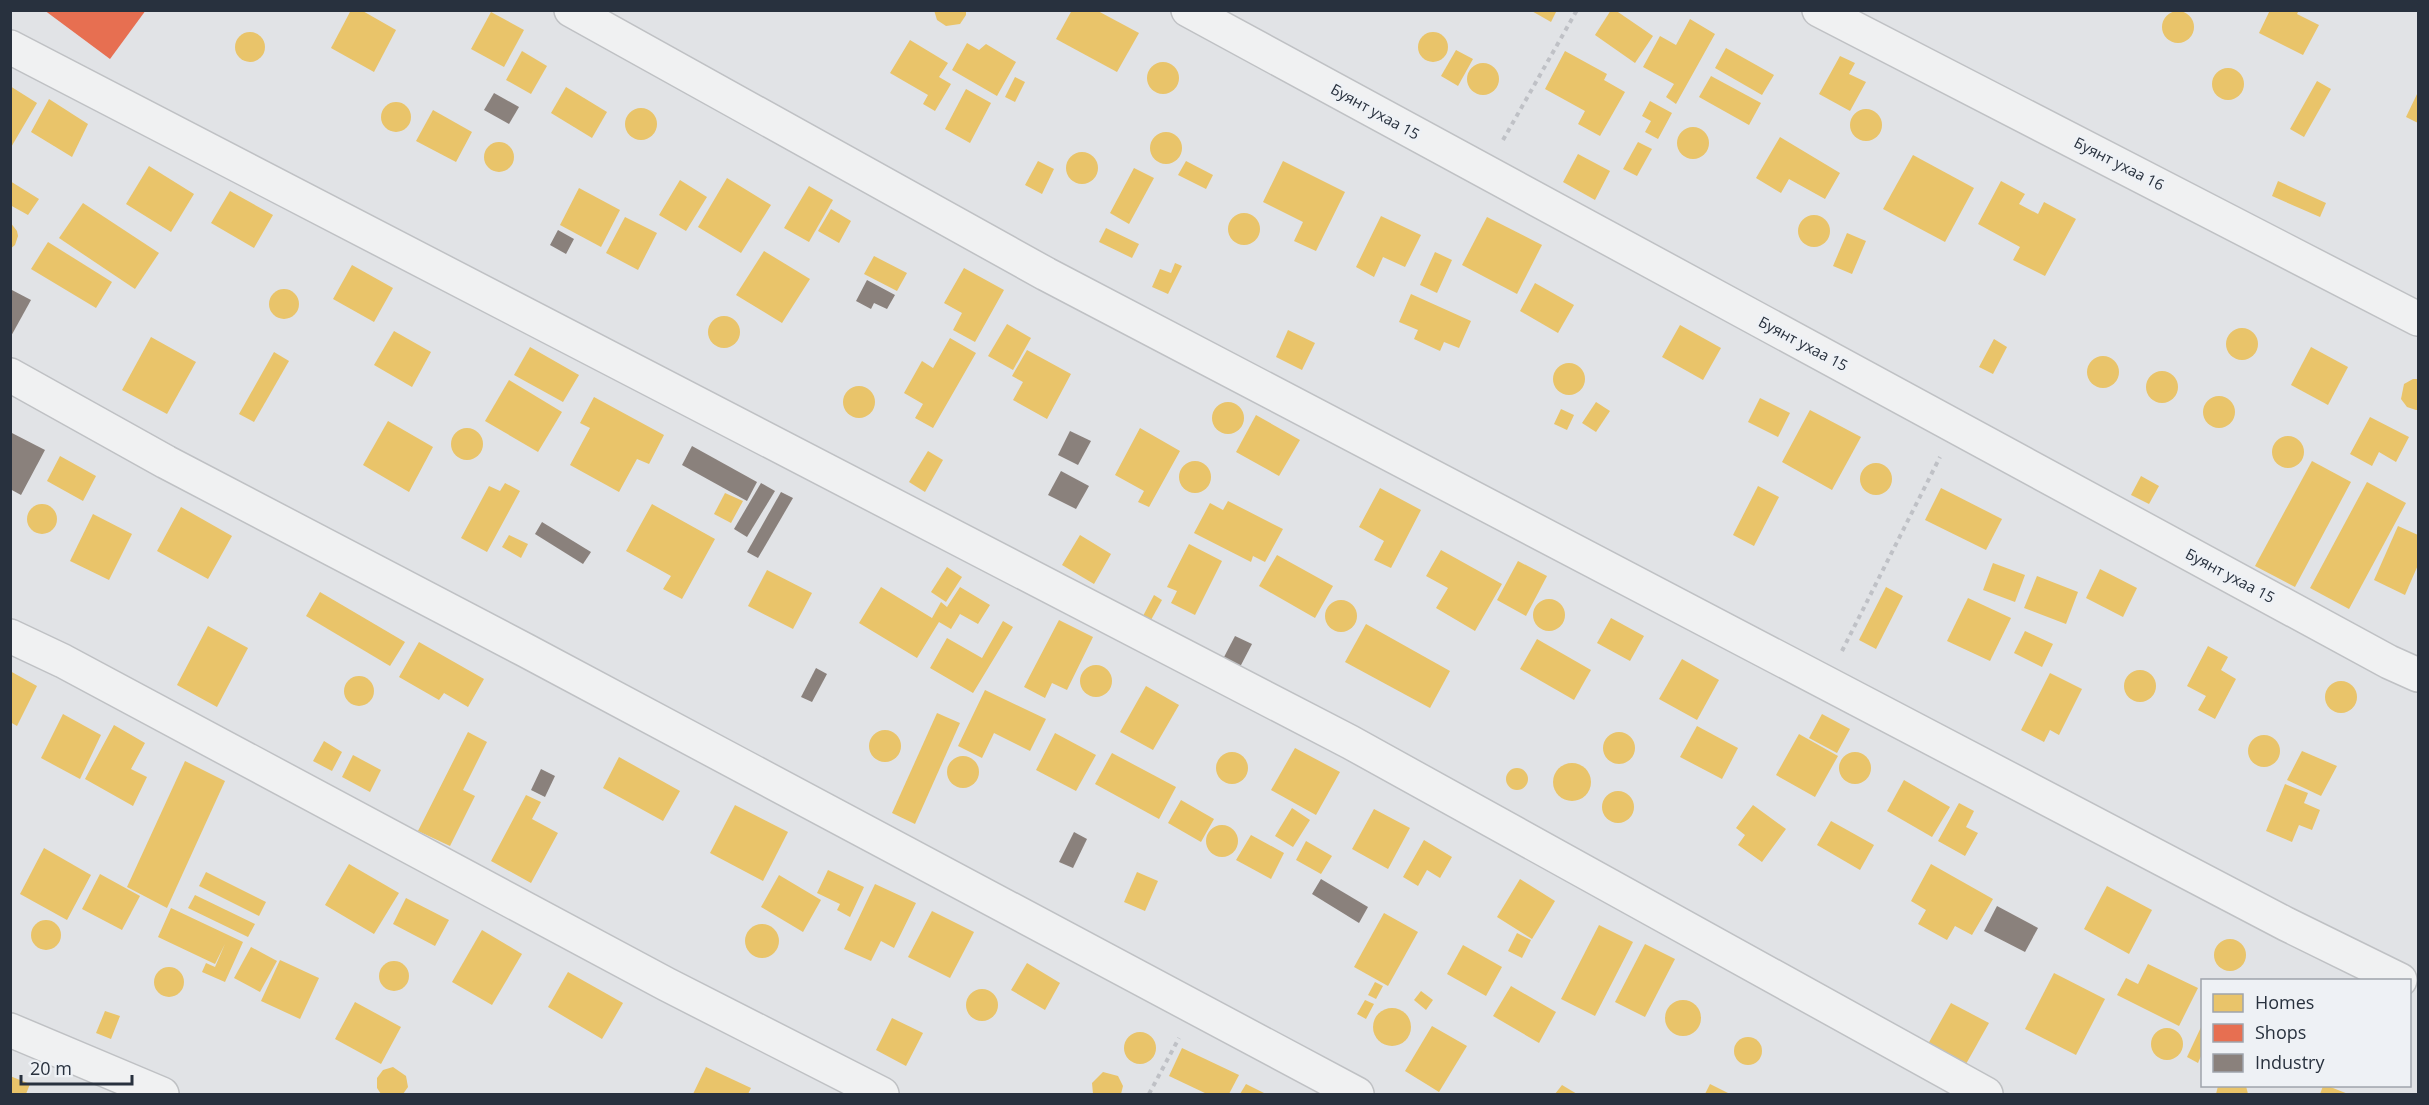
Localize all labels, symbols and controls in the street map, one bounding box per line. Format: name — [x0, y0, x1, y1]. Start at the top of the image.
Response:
street label: Буянт ухаа 15 — [1328, 78, 1423, 144]
street label: Буянт ухаа 16 — [2071, 132, 2168, 194]
street label: Буянт ухаа 15 — [1755, 311, 1852, 375]
street label: Буянт ухаа 15 — [2182, 543, 2279, 607]
legend — [2201, 979, 2411, 1087]
text: Homes — [2255, 990, 2314, 1014]
text: Shops — [2255, 1020, 2306, 1044]
scale bar — [21, 1048, 132, 1086]
text: Industry — [2255, 1050, 2325, 1074]
text: 20 m — [30, 1056, 72, 1080]

